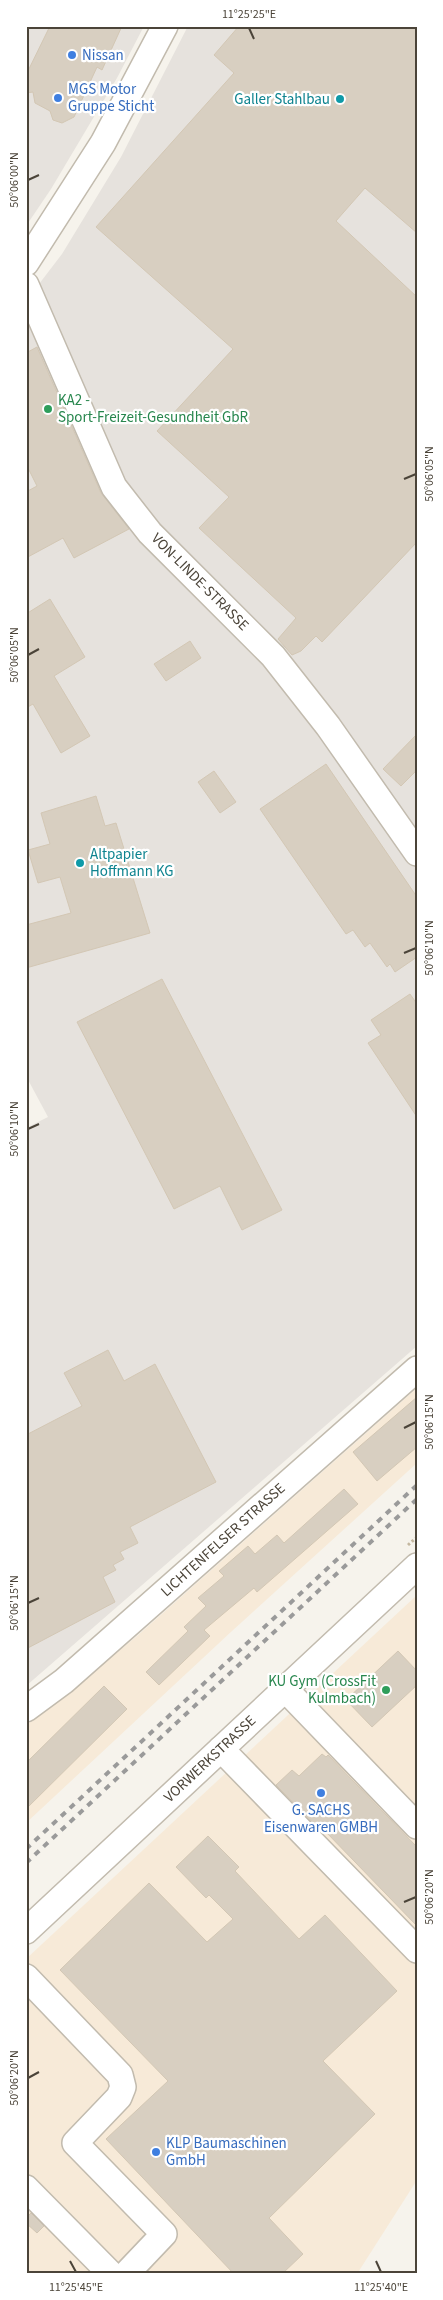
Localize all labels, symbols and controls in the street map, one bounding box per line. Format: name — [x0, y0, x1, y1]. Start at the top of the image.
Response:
text: 11°25'25"E — [222, 6, 276, 23]
place label: Nissan — [82, 45, 124, 66]
marker: Nissan — [66, 49, 78, 61]
place label: MGS Motor Gruppe Sticht — [68, 79, 154, 117]
place label: Galler Stahlbau — [234, 89, 330, 110]
marker: MGS Motor Gruppe Sticht — [52, 92, 64, 104]
marker: Galler Stahlbau — [334, 93, 346, 105]
text: 50°06'00"N — [6, 152, 23, 208]
place label: KA2 - Sport-Freizeit-Gesundheit GbR — [58, 390, 249, 428]
marker: KA2 - Sport-Freizeit-Gesundheit GbR — [42, 403, 54, 415]
text: 50°06'05"N — [421, 446, 438, 502]
street label: VON-LINDE-STRASSE — [146, 528, 254, 636]
text: 50°06'05"N — [6, 627, 23, 683]
place label: Altpapier Hoffmann KG — [90, 844, 174, 882]
marker: Altpapier Hoffmann KG — [74, 857, 86, 869]
text: 50°06'10"N — [421, 920, 438, 976]
text: 50°06'10"N — [6, 1101, 23, 1157]
text: 50°06'15"N — [421, 1394, 438, 1450]
street label: LICHTENFELSER STRASSE — [156, 1478, 290, 1602]
text: 50°06'15"N — [6, 1575, 23, 1631]
place label: KU Gym (CrossFit Kulmbach) — [268, 1671, 376, 1709]
marker: KU Gym (CrossFit Kulmbach) — [380, 1684, 392, 1696]
street label: VORWERKSTRASSE — [159, 1711, 261, 1807]
marker: G. SACHS Eisenwaren GMBH — [315, 1787, 327, 1799]
place label: G. SACHS Eisenwaren GMBH — [264, 1800, 378, 1838]
text: 50°06'20"N — [421, 1869, 438, 1925]
text: 50°06'20"N — [6, 2050, 23, 2106]
place label: KLP Baumaschinen GmbH — [166, 2133, 287, 2171]
marker: KLP Baumaschinen GmbH — [150, 2146, 162, 2158]
text: 11°25'45"E — [49, 2279, 103, 2296]
text: 11°25'40"E — [354, 2279, 408, 2296]

